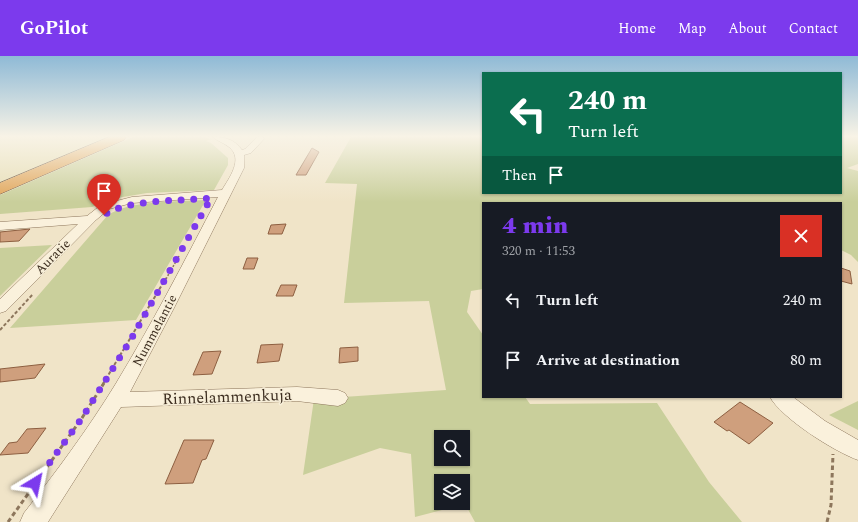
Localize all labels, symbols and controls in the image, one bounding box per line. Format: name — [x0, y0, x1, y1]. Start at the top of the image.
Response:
text: GoPilot — [20, 14, 88, 43]
text: Home — [618, 18, 656, 39]
text: Map — [678, 18, 706, 39]
text: About — [728, 18, 767, 39]
text: Contact — [789, 18, 838, 39]
text: 240 m — [568, 79, 647, 122]
icon: left — [502, 88, 554, 140]
text: Turn left — [568, 118, 639, 145]
text: Then — [502, 164, 537, 187]
icon: arrive — [545, 164, 567, 186]
pin — [87, 174, 121, 215]
icon: arrive — [93, 180, 115, 202]
text: 4 min — [502, 208, 568, 244]
button: close — [780, 215, 822, 257]
street label: Auratie — [30, 234, 75, 279]
text: 320 m · 11:53 — [502, 241, 575, 261]
icon: left — [502, 289, 524, 311]
text: Turn left — [536, 289, 598, 312]
text: 240 m — [783, 289, 822, 312]
street label: Nummelantie — [127, 291, 182, 370]
icon: arrive — [502, 349, 524, 371]
text: Arrive at destination — [536, 349, 680, 372]
text: 80 m — [790, 349, 822, 372]
street label: Rinnelammenkuja — [162, 383, 292, 411]
map controls — [434, 430, 470, 510]
button: search — [434, 430, 470, 466]
position arrow — [14, 462, 56, 504]
button: layers — [434, 474, 470, 510]

